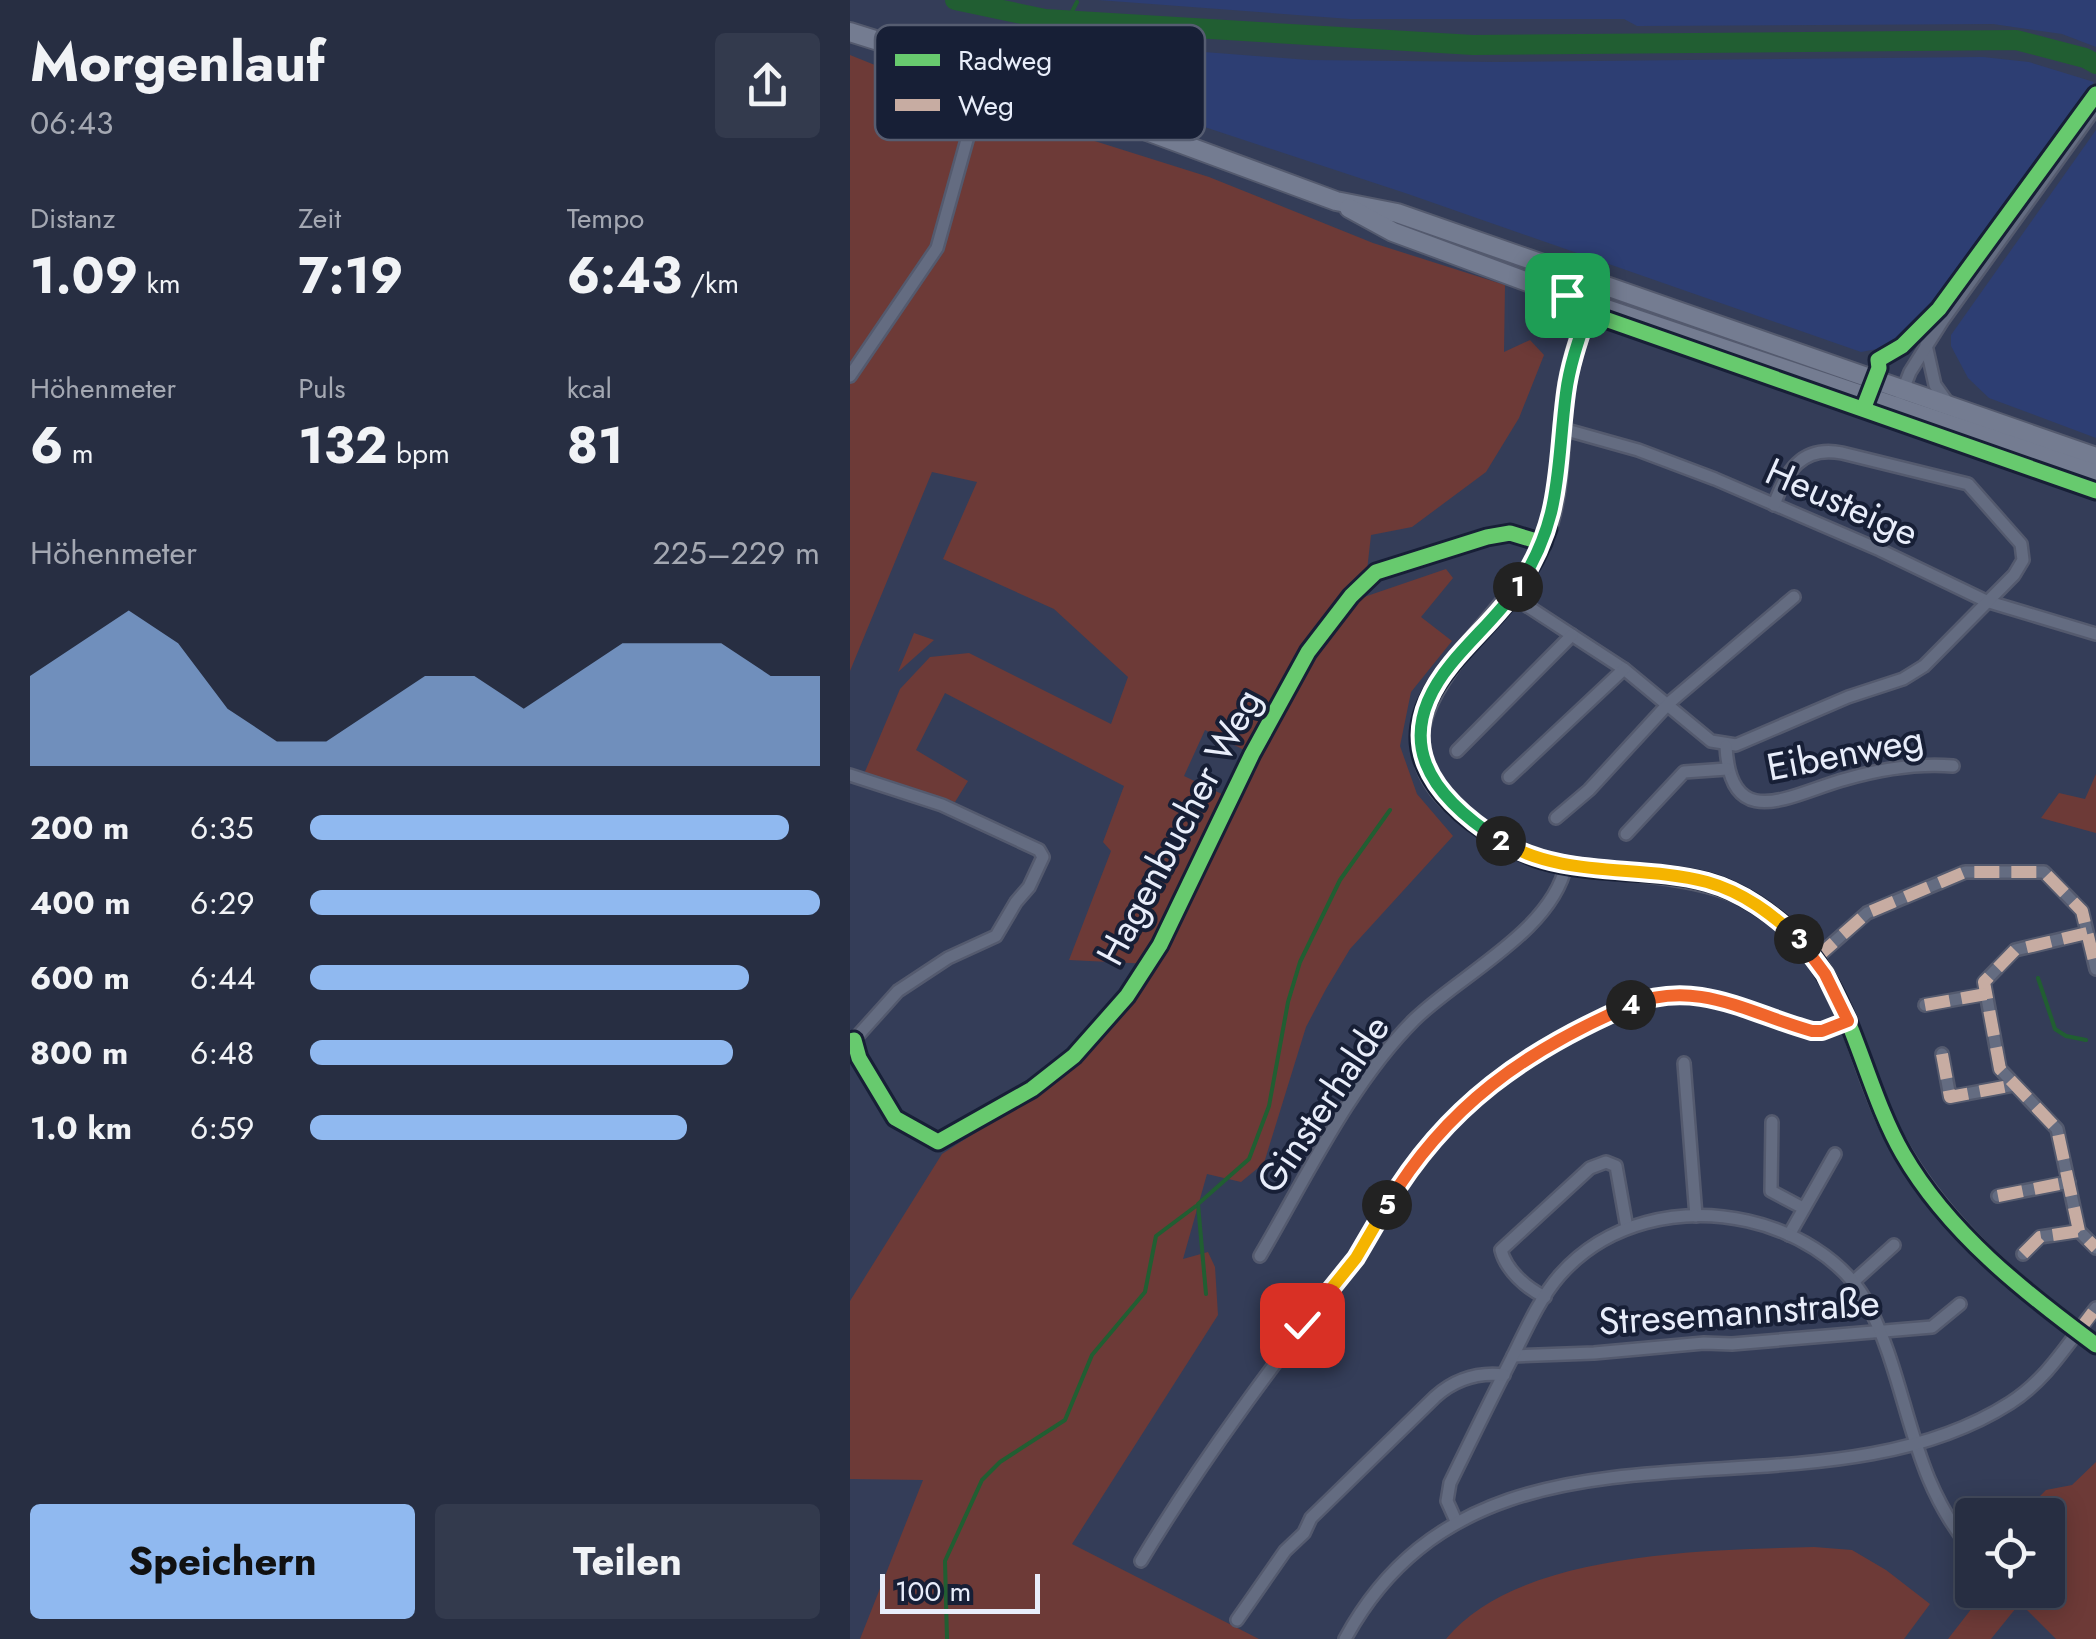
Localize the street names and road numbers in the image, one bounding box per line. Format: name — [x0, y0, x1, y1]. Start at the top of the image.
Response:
street label: Heusteige — [1757, 444, 1927, 560]
street label: Hagenbucher Weg — [1082, 679, 1275, 975]
street label: Eibenweg — [1762, 710, 1928, 795]
street label: Ginsterhalde — [1243, 1004, 1403, 1204]
street label: Stresemannstraße — [1597, 1274, 1881, 1349]

